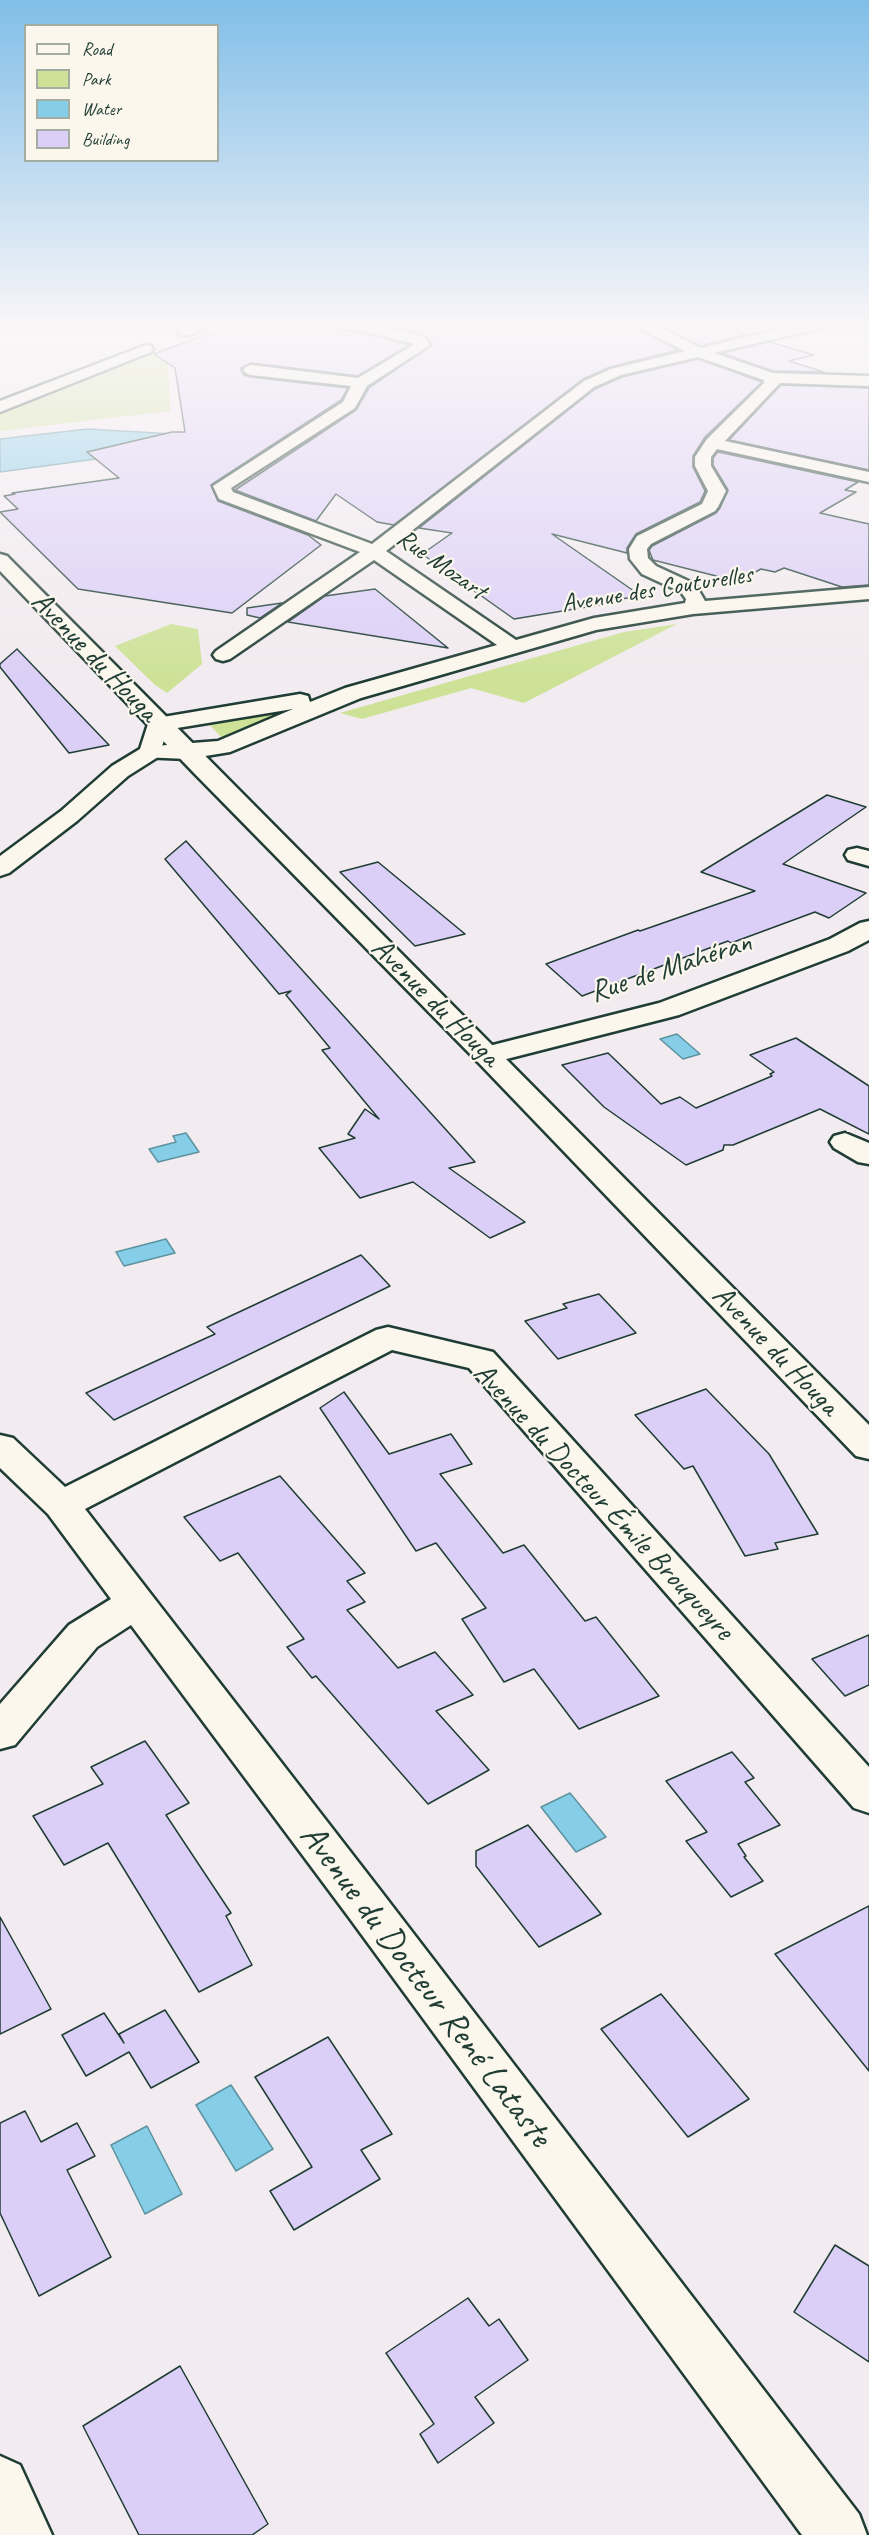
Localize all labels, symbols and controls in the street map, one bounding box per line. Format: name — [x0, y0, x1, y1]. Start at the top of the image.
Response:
legend — [24, 24, 219, 162]
text: Road — [82, 38, 112, 60]
text: Park — [82, 68, 111, 90]
text: Water — [82, 98, 121, 120]
text: Building — [82, 128, 129, 150]
street label: Rue Mozart — [390, 523, 492, 607]
street label: Avenue des Couturelles — [559, 559, 755, 621]
street label: Avenue du Houga — [23, 584, 165, 730]
street label: Rue de Mahéran — [586, 925, 756, 1011]
street label: Avenue du Houga — [363, 931, 507, 1075]
street label: Avenue du Houga — [704, 1278, 846, 1424]
street label: Avenue du Docteur Émile Brouqueyre — [465, 1356, 741, 1648]
street label: Avenue du Docteur René Lataste — [289, 1816, 561, 2156]

